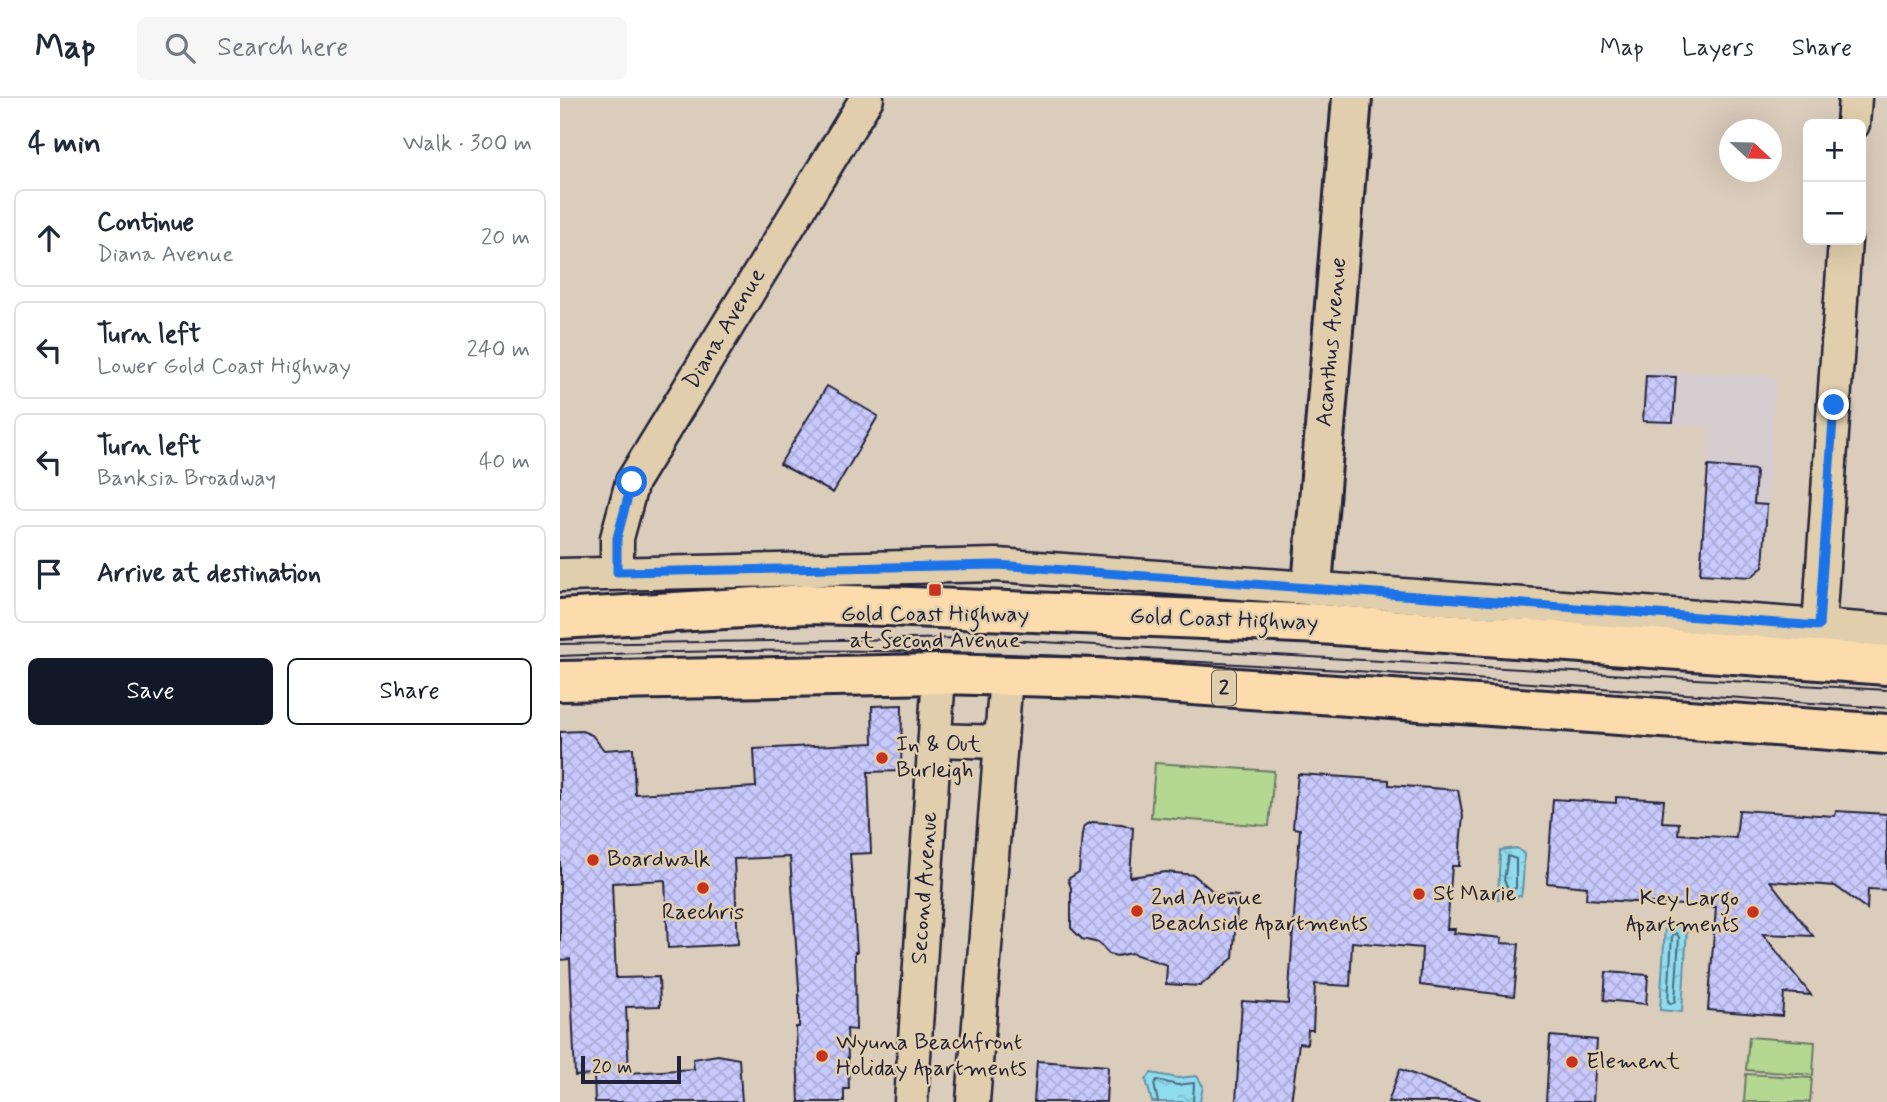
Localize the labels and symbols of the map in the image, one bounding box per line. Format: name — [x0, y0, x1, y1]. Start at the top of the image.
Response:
north arrow — [1719, 119, 1782, 182]
street label: Acanthus Avenue — [1310, 256, 1354, 428]
street label: Diana Avenue — [677, 263, 773, 395]
route end — [1818, 389, 1849, 420]
route start — [616, 466, 647, 497]
marker: Gold Coast Highway at Second Avenue — [927, 582, 943, 598]
place label: Gold Coast Highway at Second Avenue — [841, 600, 1029, 656]
street label: Gold Coast Highway — [1129, 602, 1319, 640]
road number: 2 — [1212, 670, 1236, 706]
place label: In & Out Burleigh — [896, 730, 982, 786]
marker: In & Out Burleigh — [874, 750, 890, 766]
street label: Second Avenue — [905, 810, 945, 965]
place label: Boardwalk — [607, 845, 710, 875]
marker: Boardwalk — [585, 852, 601, 868]
place label: St Marie — [1433, 879, 1517, 909]
marker: Raechris — [695, 880, 711, 896]
place label: 2nd Avenue Beachside Apartments — [1151, 883, 1368, 940]
place label: Key Largo Apartments — [1626, 884, 1739, 941]
marker: St Marie — [1411, 886, 1427, 902]
place label: Raechris — [662, 898, 744, 928]
marker: 2nd Avenue Beachside Apartments — [1129, 903, 1145, 919]
marker: Key Largo Apartments — [1745, 904, 1761, 920]
place label: Wyuna Beachfront Holiday Apartments — [836, 1028, 1027, 1085]
place label: Element — [1586, 1047, 1680, 1077]
marker: Wyuna Beachfront Holiday Apartments — [814, 1048, 830, 1064]
scale bar — [581, 1053, 681, 1085]
marker: Element — [1564, 1054, 1580, 1070]

